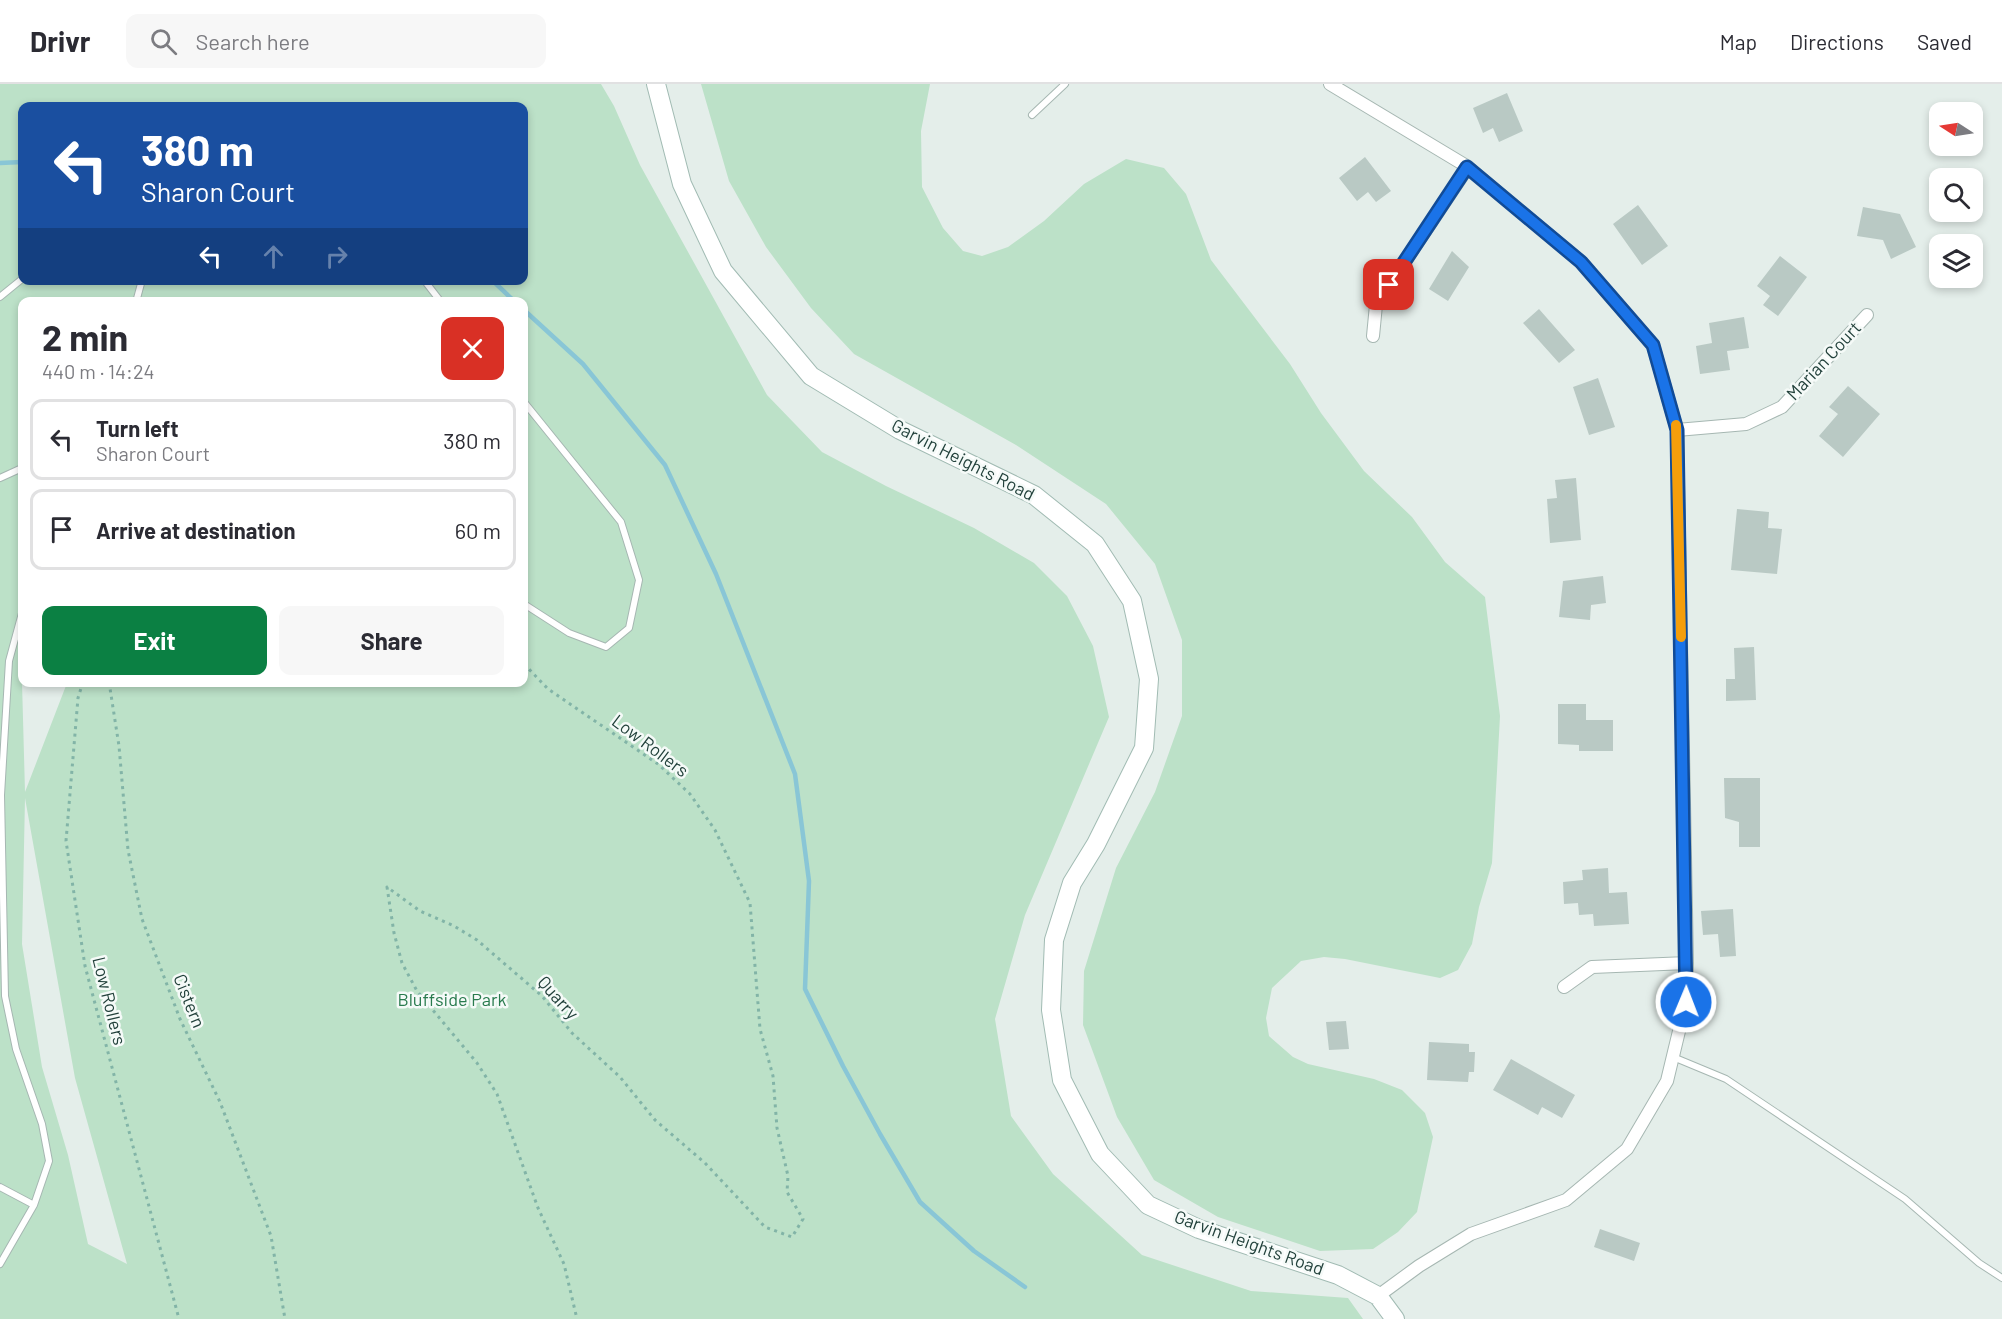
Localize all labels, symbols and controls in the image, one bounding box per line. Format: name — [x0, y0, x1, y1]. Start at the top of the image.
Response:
search box — [126, 14, 546, 68]
text: Drivr — [30, 24, 90, 58]
icon: search — [147, 25, 180, 58]
text: Search here — [195, 28, 310, 54]
text: Map — [1720, 29, 1757, 54]
text: Directions — [1790, 29, 1884, 54]
text: Saved — [1917, 29, 1972, 54]
north arrow — [1929, 102, 1983, 156]
map controls — [1929, 102, 1983, 288]
text: 380 m — [141, 124, 254, 174]
icon: left — [42, 126, 120, 204]
button: search — [1929, 168, 1983, 222]
text: Sharon Court — [141, 175, 295, 207]
button: layers — [1929, 234, 1983, 288]
icon: left — [194, 240, 227, 273]
icon: ahead — [257, 240, 290, 273]
icon: right — [320, 240, 353, 273]
pin — [1363, 259, 1414, 310]
icon: arrive — [1372, 268, 1405, 301]
text: 2 min — [42, 315, 128, 358]
street label: Marian Court — [1781, 316, 1865, 404]
button: close — [441, 317, 504, 380]
text: 440 m · 14:24 — [42, 359, 155, 383]
street label: Garvin Heights Road — [888, 414, 1039, 505]
text: Turn left — [96, 415, 179, 441]
icon: left — [45, 423, 78, 456]
text: 380 m — [443, 427, 501, 453]
text: Sharon Court — [96, 441, 210, 465]
icon: arrive — [45, 513, 78, 546]
text: Arrive at destination — [96, 517, 295, 543]
text: 60 m — [455, 517, 501, 543]
button: Exit — [42, 606, 267, 675]
button: Share — [279, 606, 504, 675]
street label: Low Rollers — [608, 709, 693, 781]
street label: Low Rollers — [88, 954, 132, 1047]
street label: Cistern — [169, 970, 211, 1031]
position arrow — [1654, 970, 1718, 1034]
street label: Quarry — [533, 971, 584, 1024]
park label: Bluffside Park — [397, 988, 507, 1010]
street label: Garvin Heights Road — [1172, 1205, 1327, 1279]

